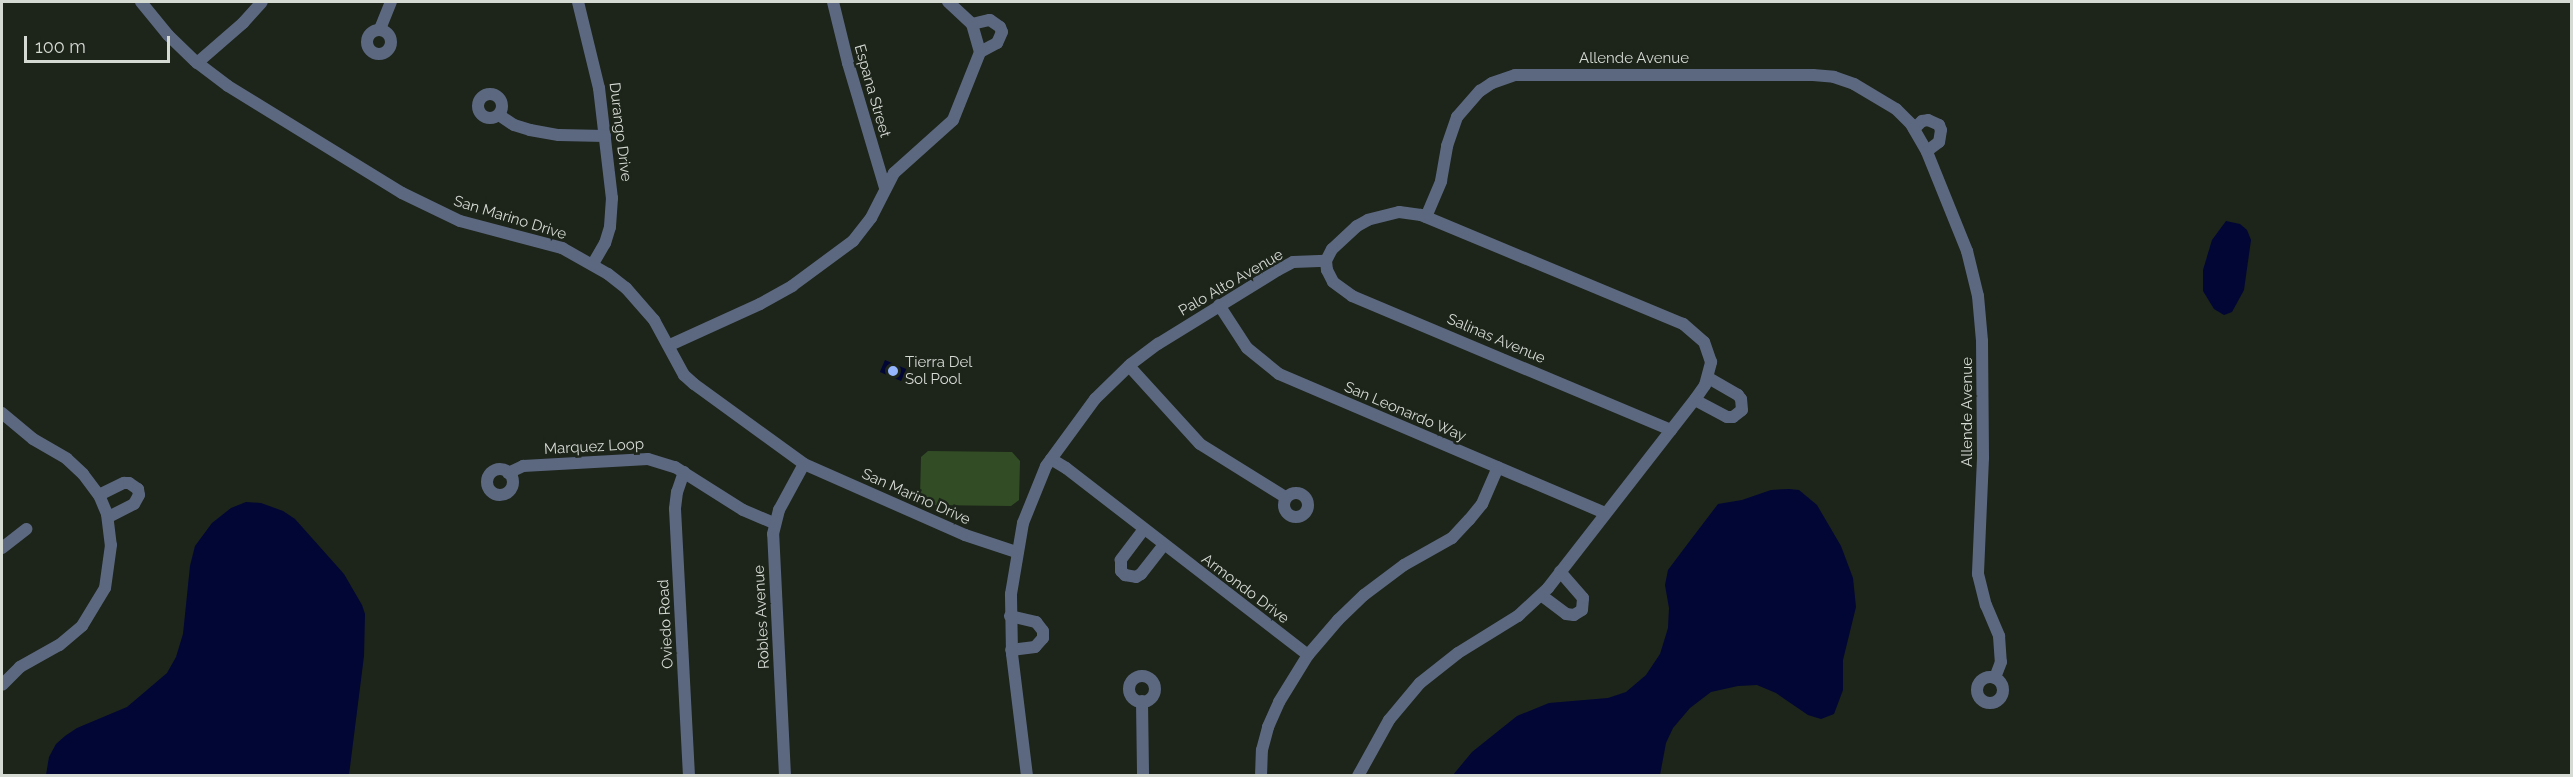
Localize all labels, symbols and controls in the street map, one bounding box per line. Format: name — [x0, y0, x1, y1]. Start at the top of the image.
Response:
scale bar — [27, 24, 172, 62]
text: 100 m — [35, 36, 86, 57]
street label: Espana Street — [850, 42, 894, 140]
street label: Allende Avenue — [1579, 50, 1689, 68]
street label: Durango Drive — [605, 81, 635, 183]
street label: San Marino Drive — [451, 192, 569, 244]
street label: Palo Alto Avenue — [1175, 246, 1287, 320]
street label: Salinas Avenue — [1444, 310, 1548, 368]
place label: Tierra Del Sol Pool — [905, 353, 972, 388]
street label: Allende Avenue — [1959, 357, 1977, 467]
marker: Tierra Del Sol Pool — [886, 364, 900, 378]
street label: San Leonardo Way — [1341, 378, 1469, 446]
street label: Marquez Loop — [544, 435, 644, 459]
street label: San Marino Drive — [859, 465, 973, 529]
street label: Armondo Drive — [1198, 550, 1292, 628]
street label: Robles Avenue — [750, 564, 774, 670]
street label: Oviedo Road — [655, 579, 677, 669]

